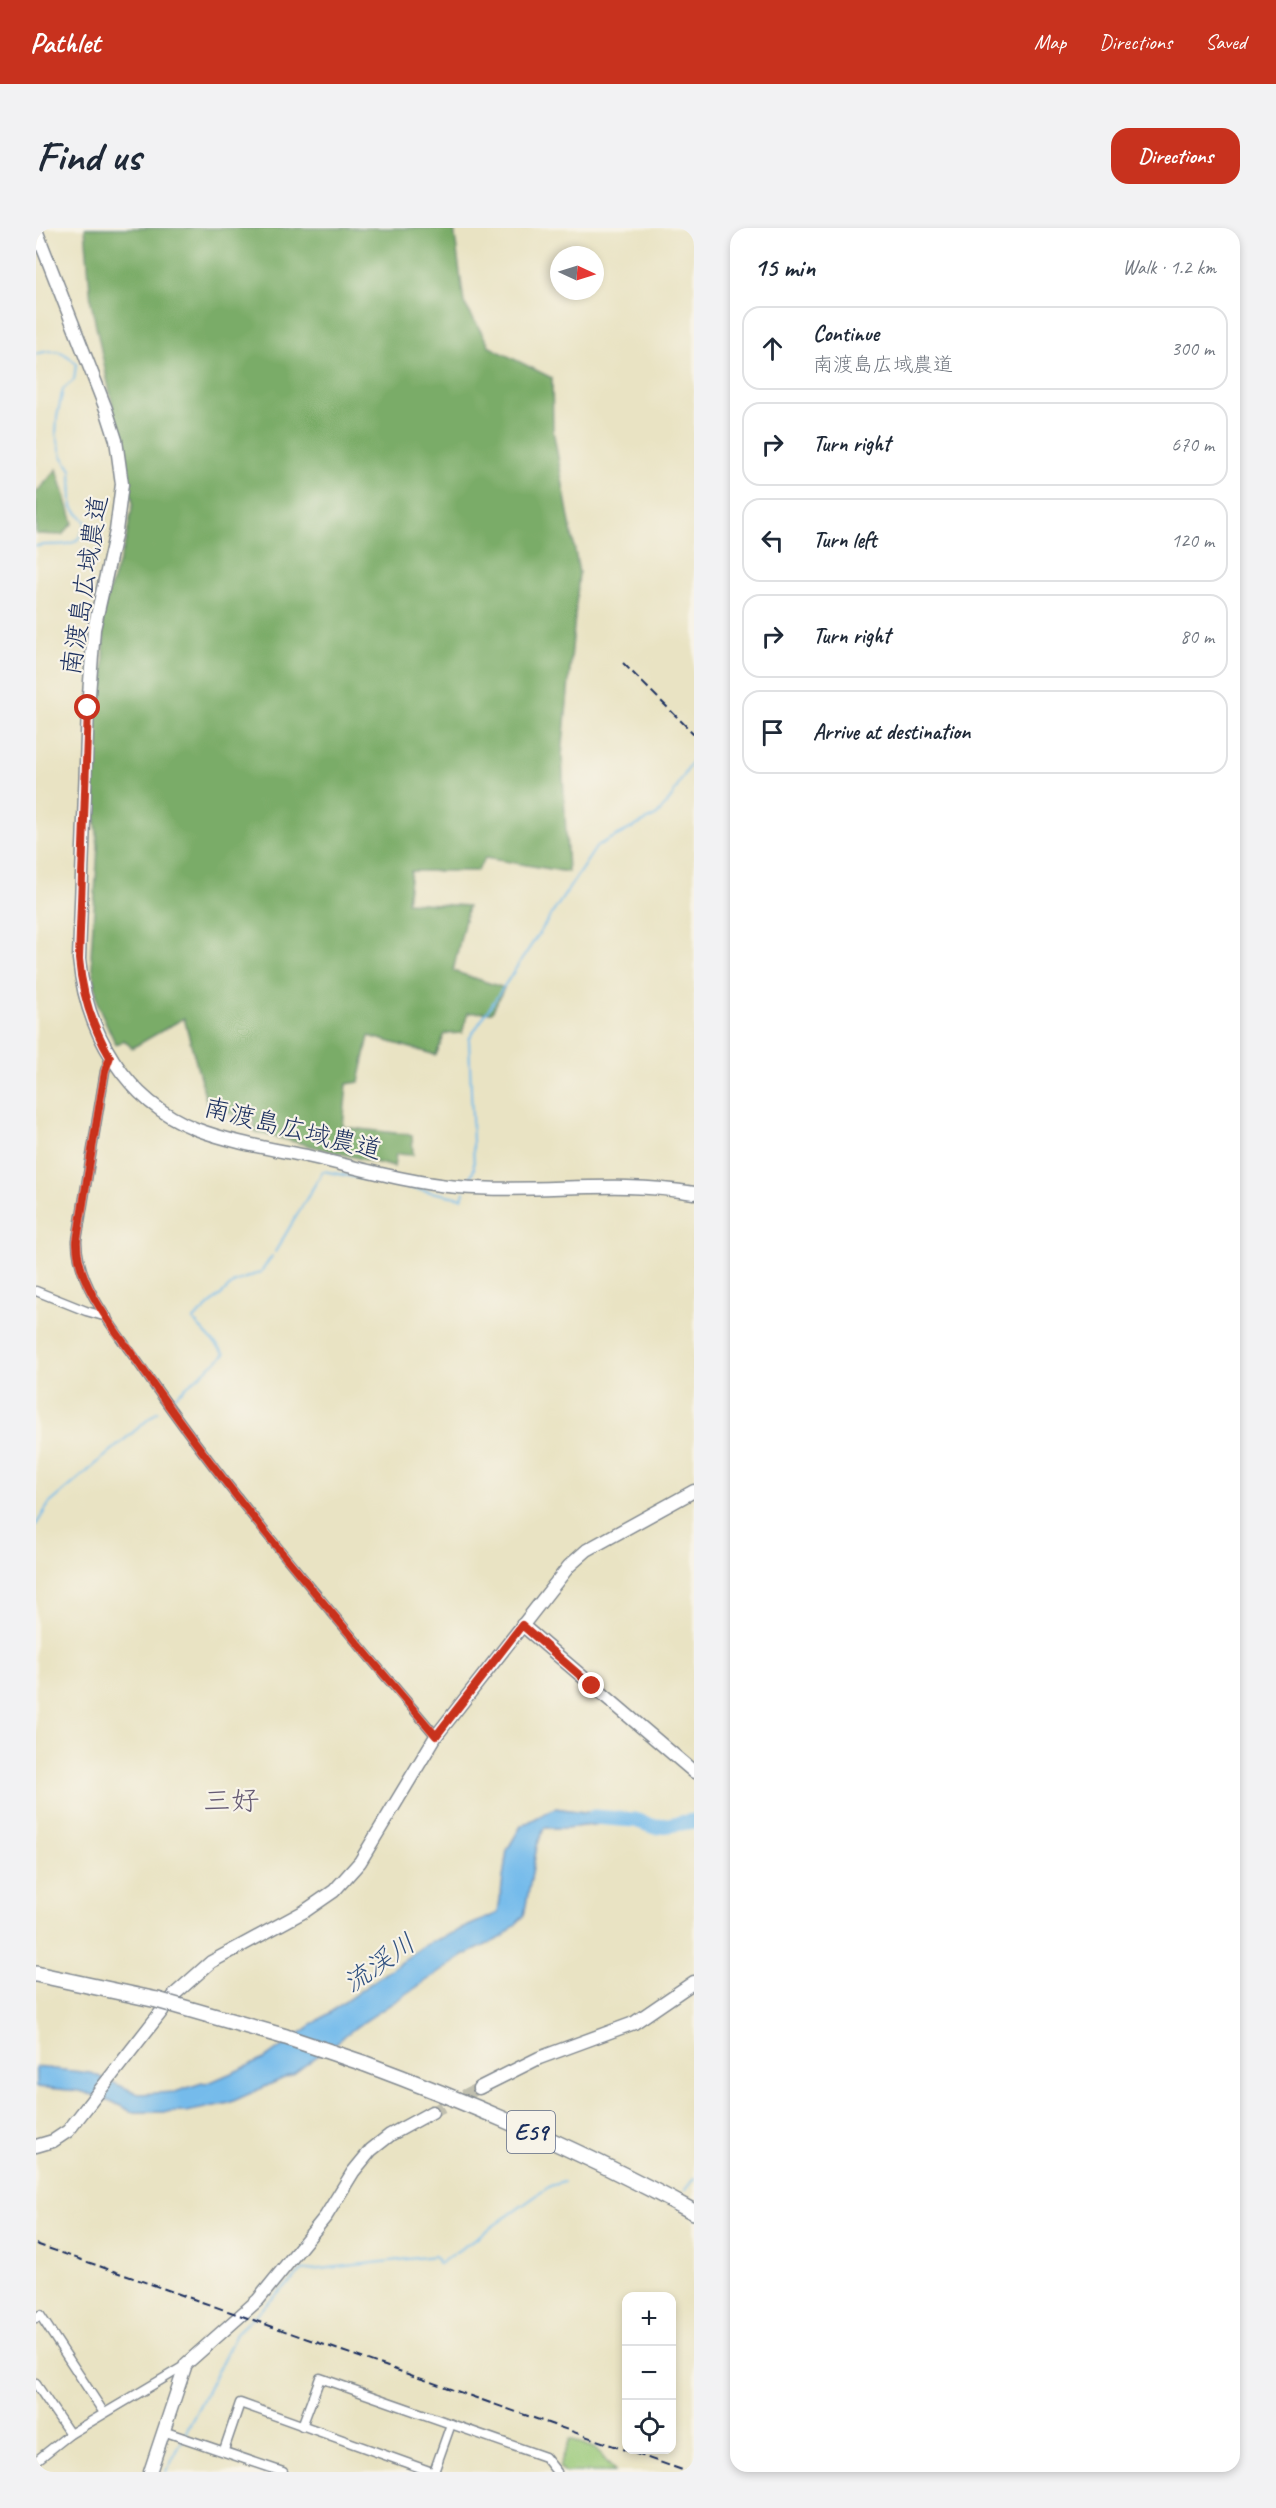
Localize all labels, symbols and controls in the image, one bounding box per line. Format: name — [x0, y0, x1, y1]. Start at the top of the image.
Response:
text: Pathlet — [30, 25, 100, 60]
text: Map — [1034, 29, 1066, 55]
text: Directions — [1099, 29, 1172, 55]
text: Saved — [1205, 29, 1246, 55]
button: Directions — [1111, 128, 1240, 184]
text: Find us — [36, 130, 141, 183]
north arrow — [550, 246, 604, 300]
text: 15 min — [754, 251, 815, 284]
text: Walk · 1.2 km — [1122, 255, 1216, 280]
text: Continue — [813, 320, 879, 348]
icon: ahead — [756, 332, 789, 365]
text: 300 m — [1171, 336, 1214, 361]
text: 南渡島広域農道 — [813, 352, 953, 377]
icon: right — [756, 428, 789, 461]
text: Turn right — [813, 430, 890, 458]
text: 670 m — [1171, 432, 1214, 457]
street label: 南渡島広域農道 — [54, 493, 115, 678]
icon: left — [756, 524, 789, 557]
text: Turn left — [813, 526, 877, 554]
text: 120 m — [1171, 528, 1214, 553]
icon: right — [756, 620, 789, 653]
text: Turn right — [813, 622, 890, 650]
text: 80 m — [1180, 624, 1214, 649]
route start — [74, 694, 100, 720]
icon: arrive — [756, 716, 789, 749]
text: Arrive at destination — [813, 718, 970, 746]
street label: 南渡島広域農道 — [201, 1090, 385, 1167]
route end — [578, 1672, 604, 1698]
district label: 三好 — [203, 1783, 259, 1818]
water label: 流渓川 — [336, 1926, 422, 2000]
road number: E59 — [507, 2111, 555, 2153]
map controls — [622, 2292, 676, 2454]
button: + — [622, 2292, 676, 2346]
button: − — [622, 2346, 676, 2400]
button: locate — [622, 2400, 676, 2454]

